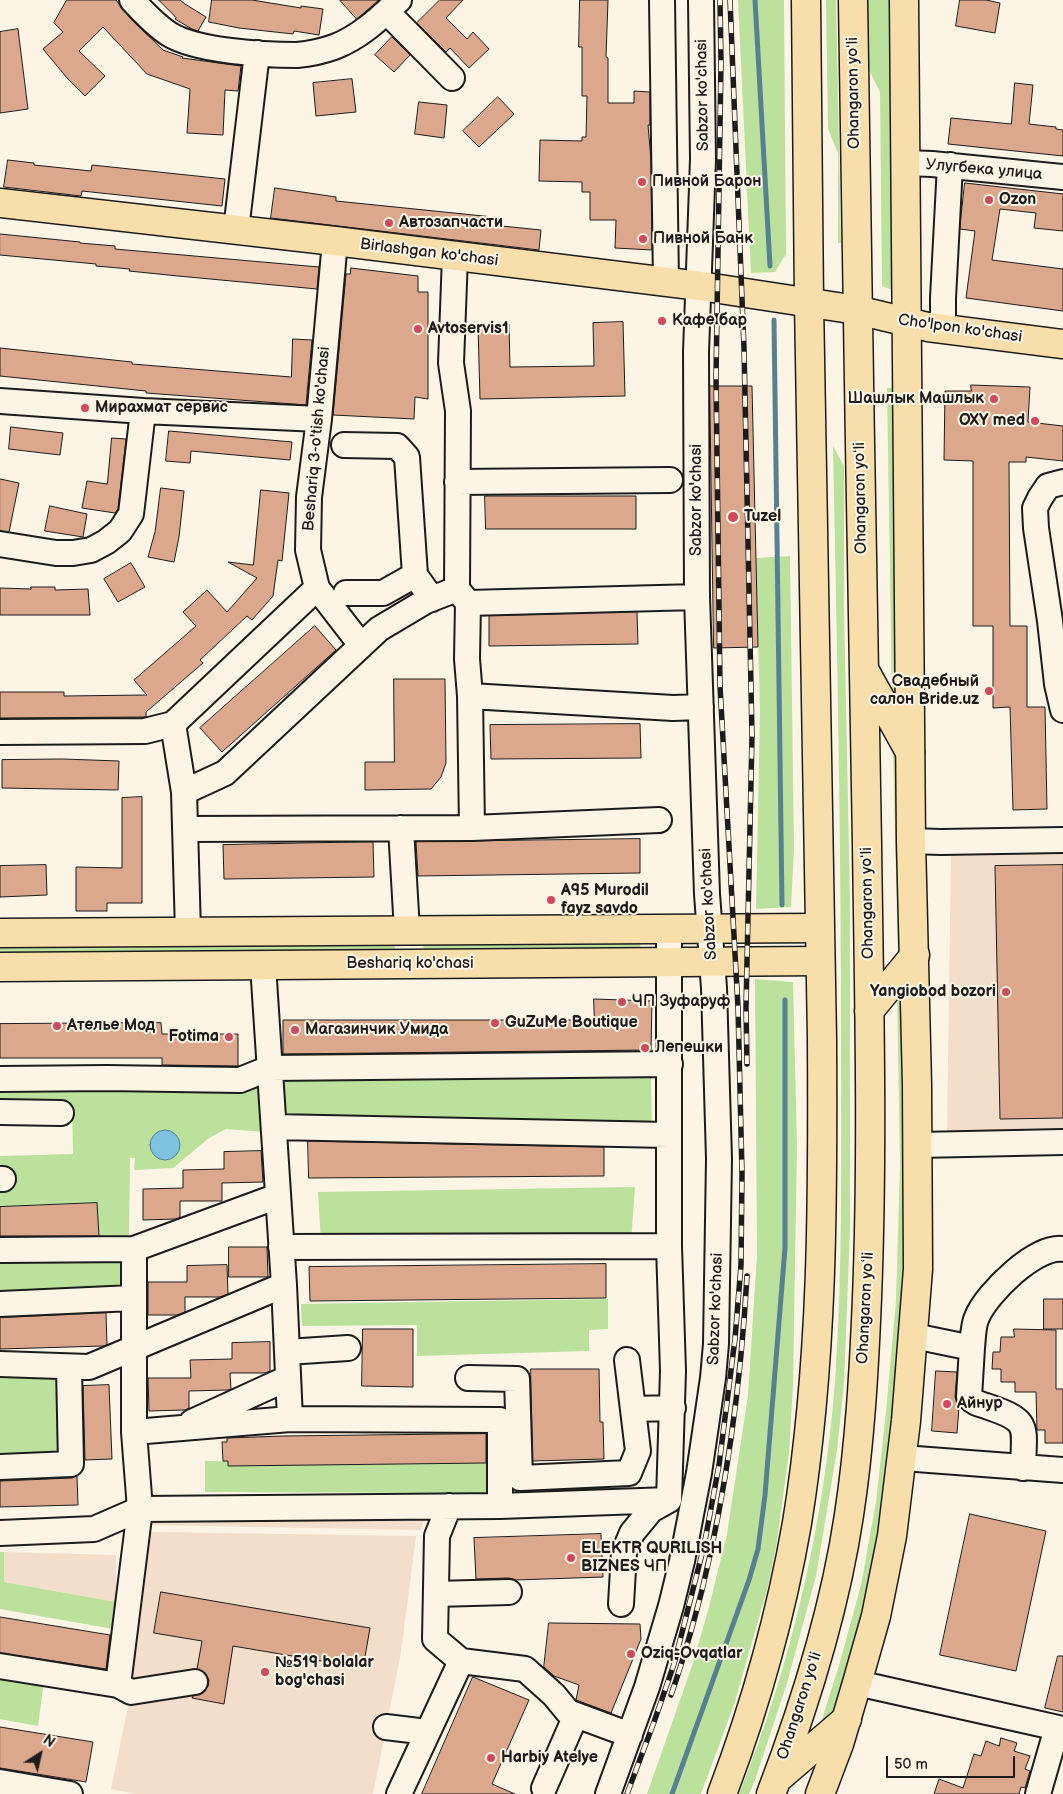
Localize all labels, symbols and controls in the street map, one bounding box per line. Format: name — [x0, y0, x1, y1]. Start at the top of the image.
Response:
street label: Ohangaron yoʻli — [843, 37, 865, 149]
street label: Sabzor ko'chasi — [692, 39, 714, 151]
street label: Улугбека улица — [925, 155, 1043, 185]
place label: Пивной Барон — [652, 172, 761, 192]
marker: Пивной Барон — [636, 176, 648, 188]
place label: Ozon — [999, 190, 1036, 210]
marker: Ozon — [983, 194, 995, 206]
place label: Автозапчасти — [399, 213, 503, 233]
marker: Автозапчасти — [383, 217, 395, 229]
place label: Пивной Банк — [653, 229, 753, 249]
marker: Пивной Банк — [637, 233, 649, 245]
street label: Birlashgan ko'chasi — [359, 235, 499, 271]
place label: Кафе бар — [672, 311, 747, 331]
street label: Cho'lpon ko'chasi — [897, 311, 1023, 347]
marker: Кафе бар — [656, 315, 668, 327]
place label: Avtoservis1 — [428, 319, 509, 339]
marker: Avtoservis1 — [412, 323, 424, 335]
street label: Beshariq 3-o'tish ko'chasi — [299, 346, 335, 532]
place label: Шашлык Машлык — [848, 389, 984, 409]
marker: Шашлык Машлык — [988, 393, 1000, 405]
place label: Мирахмат сервис — [95, 398, 228, 418]
marker: Мирахмат сервис — [79, 402, 91, 414]
place label: OXY med — [959, 411, 1025, 431]
marker: OXY med — [1029, 415, 1041, 427]
street label: Ohangaron yoʻli — [850, 442, 872, 554]
street label: Sabzor ko'chasi — [687, 444, 707, 556]
place label: Tuzel — [744, 507, 781, 527]
marker: Tuzel — [726, 510, 740, 524]
place label: Свадебный салон Bride.uz — [870, 672, 979, 710]
marker: Свадебный салон Bride.uz — [983, 685, 995, 697]
street label: Ohangaron yoʻli — [857, 847, 879, 959]
street label: Sabzor ko'chasi — [696, 848, 722, 960]
place label: A95 Murodil fayz savdo — [561, 881, 649, 919]
marker: A95 Murodil fayz savdo — [545, 894, 557, 906]
street label: Beshariq ko'chasi — [346, 954, 474, 974]
place label: Yangiobod bozori — [870, 982, 996, 1002]
marker: Yangiobod bozori — [1000, 986, 1012, 998]
place label: ЧП Зуфаруф — [632, 992, 730, 1012]
marker: ЧП Зуфаруф — [616, 996, 628, 1008]
place label: GuZuMe Boutique — [505, 1013, 638, 1033]
place label: Ателье Мод — [67, 1016, 155, 1036]
marker: GuZuMe Boutique — [489, 1017, 501, 1029]
marker: Ателье Мод — [51, 1020, 63, 1032]
place label: Магазинчик Умида — [305, 1020, 448, 1040]
marker: Магазинчик Умида — [289, 1024, 301, 1036]
place label: Fotima — [169, 1027, 219, 1047]
marker: Fotima — [223, 1031, 235, 1043]
place label: Лепешки — [655, 1038, 723, 1058]
marker: Лепешки — [639, 1042, 651, 1054]
street label: Ohangaron yoʻli — [853, 1252, 879, 1364]
street label: Sabzor ko'chasi — [704, 1253, 728, 1365]
place label: Айнур — [957, 1394, 1003, 1414]
marker: Айнур — [941, 1398, 953, 1410]
place label: ELEKTR QURILISH BIZNES ЧП — [581, 1539, 722, 1577]
marker: ELEKTR QURILISH BIZNES ЧП — [565, 1552, 577, 1564]
place label: Oziq-Ovqatlar — [641, 1644, 743, 1664]
marker: Oziq-Ovqatlar — [625, 1648, 637, 1660]
street label: Ohangaron yoʻli — [774, 1650, 826, 1762]
place label: №519 bolalar bog'chasi — [275, 1653, 374, 1691]
marker: №519 bolalar bog'chasi — [259, 1666, 271, 1678]
north arrow — [15, 1729, 65, 1779]
text: N — [40, 1731, 58, 1751]
scale bar — [888, 1746, 1017, 1778]
place label: Harbiy Atelye — [501, 1748, 598, 1768]
marker: Harbiy Atelye — [485, 1752, 497, 1764]
text: 50 m — [894, 1755, 928, 1774]

